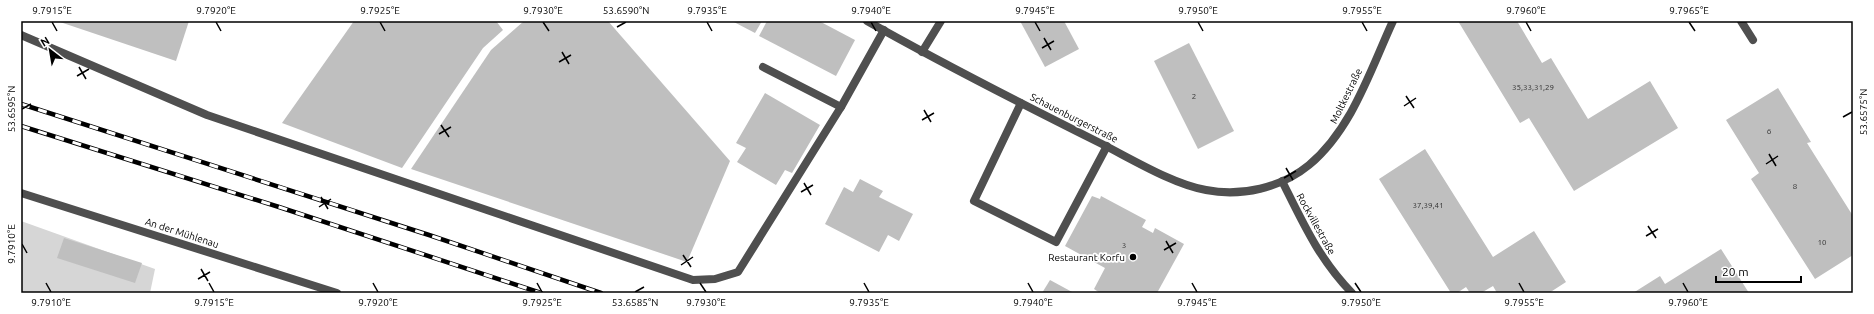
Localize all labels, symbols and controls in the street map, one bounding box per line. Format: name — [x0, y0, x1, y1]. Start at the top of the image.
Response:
text: 9.7915°E — [32, 5, 72, 16]
text: 9.7920°E — [196, 5, 236, 16]
text: 9.7925°E — [360, 5, 400, 16]
text: 9.7930°E — [523, 5, 563, 16]
text: 53.6590°N — [603, 5, 649, 16]
text: 9.7935°E — [687, 5, 727, 16]
text: 9.7940°E — [851, 5, 891, 16]
text: 9.7945°E — [1015, 5, 1055, 16]
text: 9.7950°E — [1178, 5, 1218, 16]
text: 9.7955°E — [1342, 5, 1382, 16]
text: 9.7960°E — [1506, 5, 1546, 16]
text: 9.7965°E — [1669, 5, 1709, 16]
north arrow — [30, 30, 70, 70]
text: N — [38, 34, 51, 49]
street label: Moltkestraße — [1328, 67, 1364, 125]
house number: 35,33,31,29 — [1512, 83, 1554, 92]
text: 53.6595°N — [6, 86, 17, 132]
text: 53.6575°N — [1858, 89, 1869, 135]
street label: Schauenburgerstraße — [1028, 91, 1120, 145]
house number: 2 — [1192, 92, 1196, 101]
house number: 6 — [1767, 127, 1772, 136]
house number: 8 — [1793, 182, 1798, 191]
street label: Rockvillestraße — [1295, 191, 1337, 257]
house number: 37,39,41 — [1412, 201, 1444, 210]
street label: An der Mühlenau — [144, 216, 220, 250]
text: 9.7910°E — [6, 224, 17, 264]
house number: 10 — [1817, 238, 1827, 247]
house number: 3 — [1122, 241, 1126, 250]
place label: Restaurant Korfu — [1048, 252, 1125, 263]
marker: Restaurant Korfu — [1128, 252, 1138, 262]
scale bar — [1716, 258, 1801, 284]
text: 20 m — [1722, 265, 1749, 278]
text: 9.7910°E — [31, 297, 71, 308]
text: 9.7915°E — [194, 297, 234, 308]
text: 9.7920°E — [358, 297, 398, 308]
text: 9.7925°E — [522, 297, 562, 308]
text: 53.6585°N — [612, 297, 658, 308]
text: 9.7930°E — [686, 297, 726, 308]
text: 9.7935°E — [849, 297, 889, 308]
text: 9.7940°E — [1013, 297, 1053, 308]
text: 9.7945°E — [1177, 297, 1217, 308]
text: 9.7950°E — [1341, 297, 1381, 308]
text: 9.7955°E — [1504, 297, 1544, 308]
text: 9.7960°E — [1668, 297, 1708, 308]

